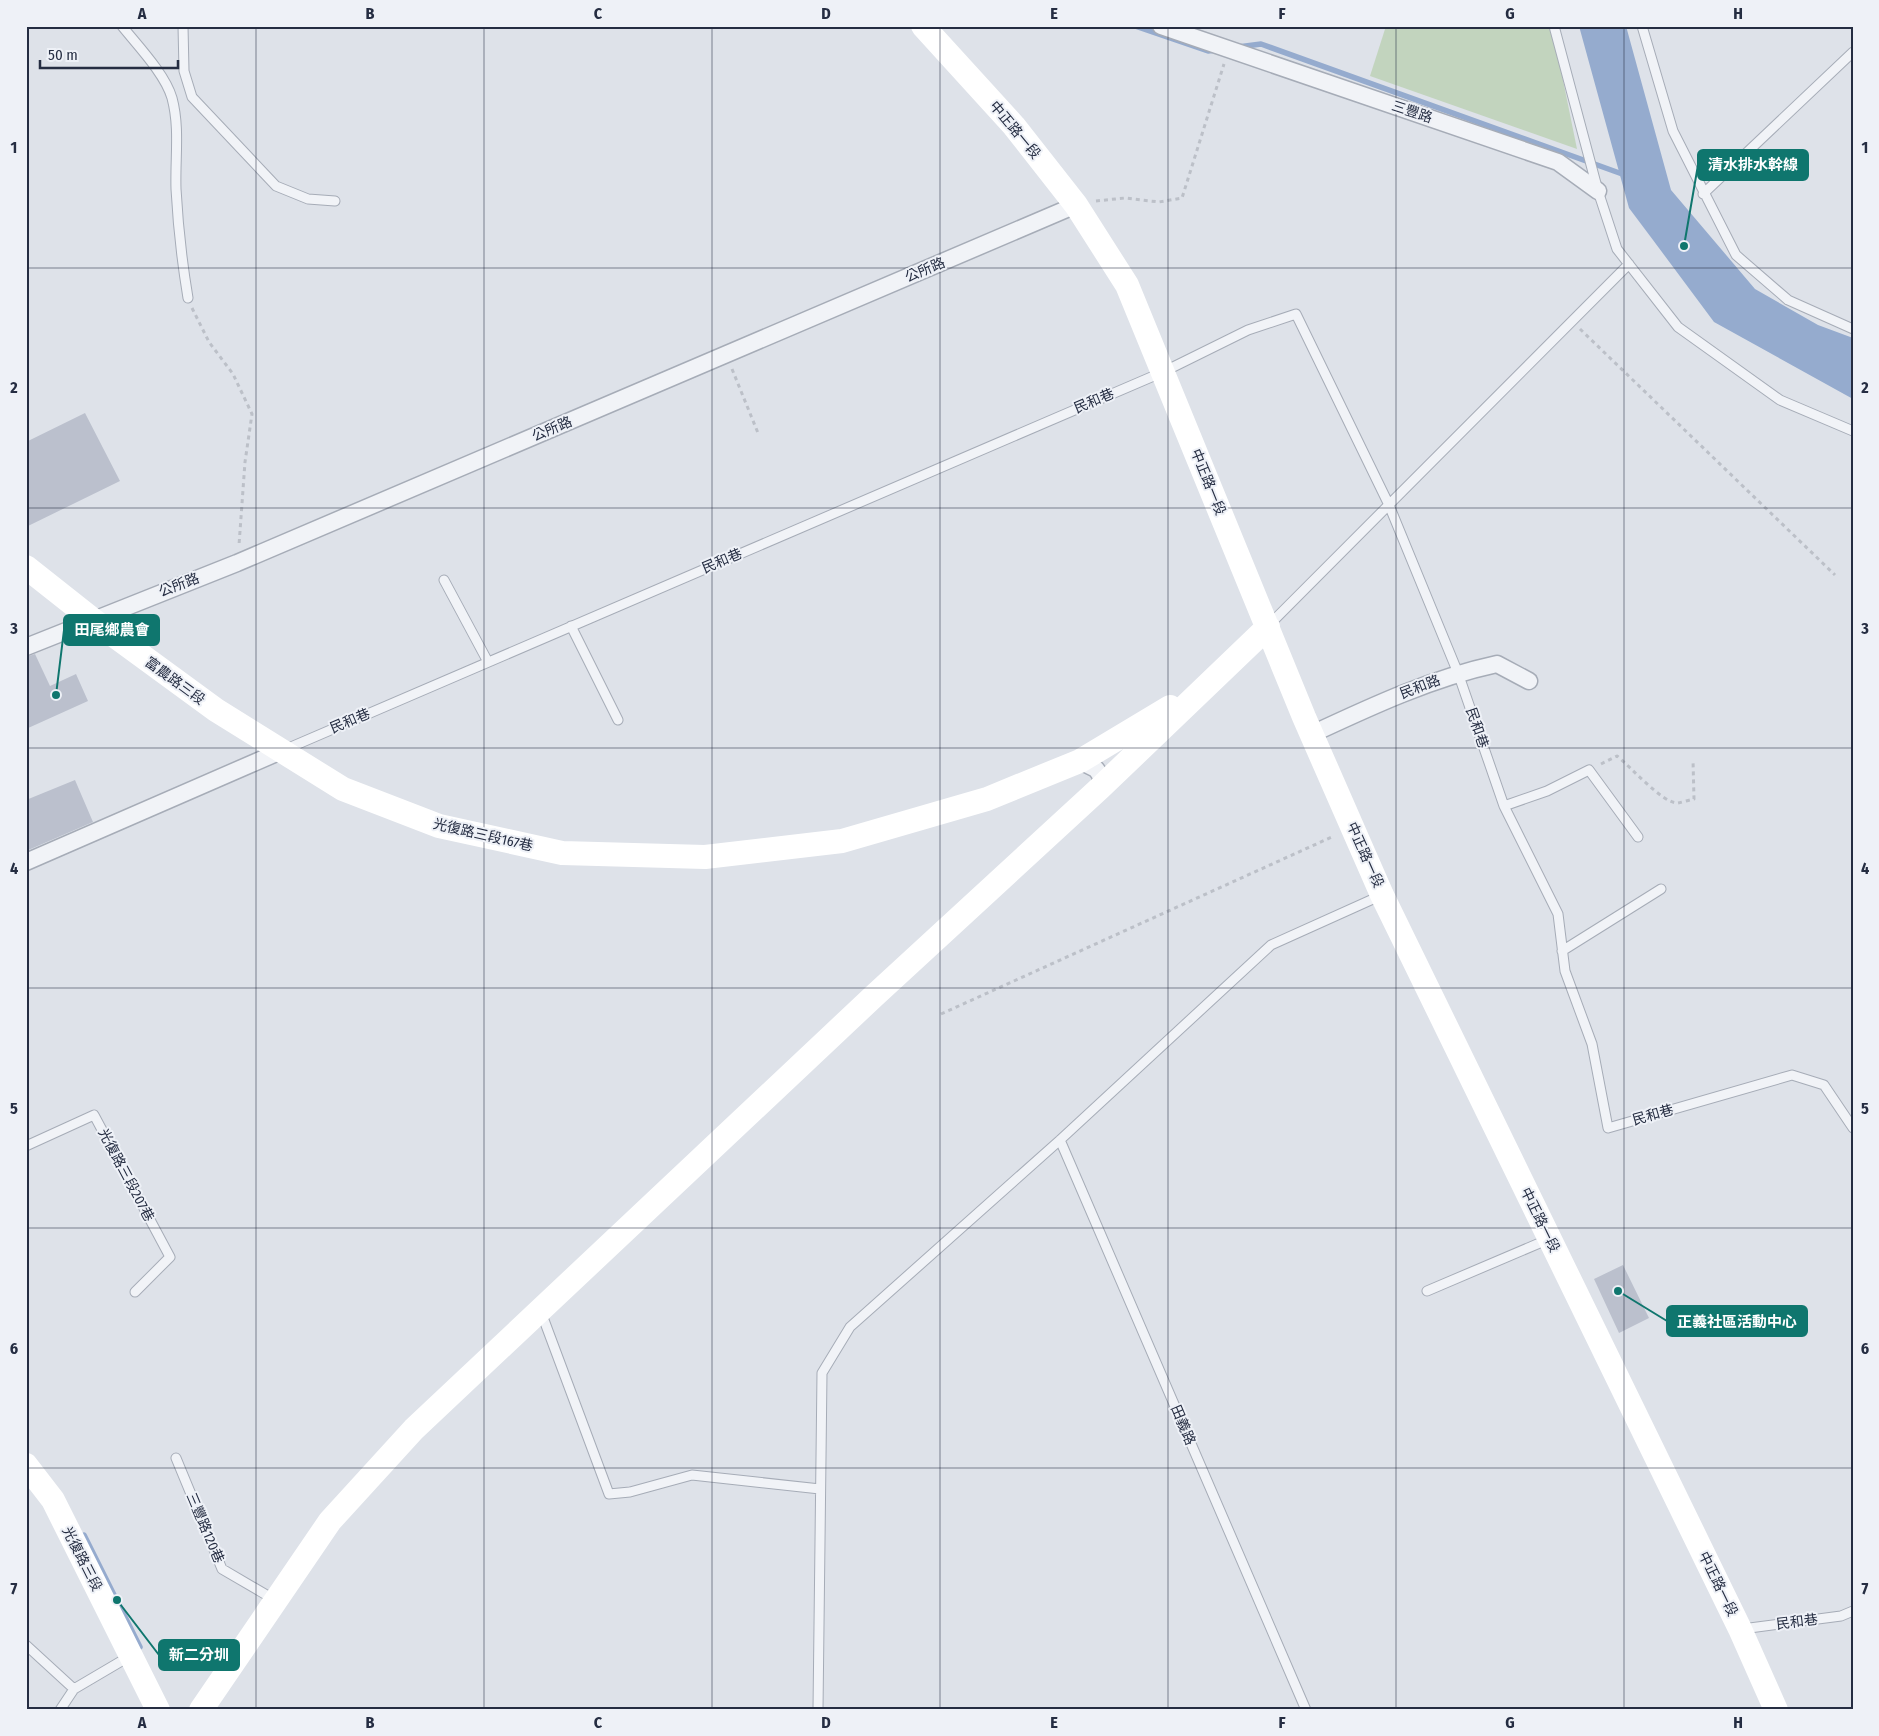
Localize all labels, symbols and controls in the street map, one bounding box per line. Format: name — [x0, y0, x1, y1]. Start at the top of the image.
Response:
text: A — [137, 4, 147, 23]
text: B — [366, 4, 375, 23]
text: C — [594, 4, 603, 23]
text: D — [821, 4, 831, 23]
text: E — [1050, 4, 1058, 23]
text: F — [1278, 4, 1286, 23]
text: G — [1505, 4, 1515, 23]
text: H — [1733, 4, 1743, 23]
scale bar — [40, 38, 178, 70]
text: 50 m — [48, 46, 78, 64]
street label: 三豐路 — [1389, 97, 1435, 127]
street label: 中正路一段 — [986, 98, 1044, 162]
text: 1 — [11, 138, 17, 157]
text: 1 — [1862, 138, 1868, 157]
callout: 清水排水幹線 — [1698, 150, 1808, 180]
text: 清水排水幹線 — [1708, 156, 1798, 174]
street label: 公所路 — [902, 254, 948, 286]
text: 2 — [9, 378, 18, 397]
text: 2 — [1860, 378, 1869, 397]
street label: 民和巷 — [1071, 385, 1117, 417]
street label: 公所路 — [529, 413, 575, 445]
street label: 中正路一段 — [1187, 446, 1229, 518]
street label: 民和巷 — [699, 545, 745, 577]
street label: 公所路 — [156, 570, 202, 600]
callout: 田尾鄉農會 — [64, 615, 159, 645]
text: 3 — [9, 619, 18, 638]
text: 3 — [1860, 619, 1869, 638]
text: 田尾鄉農會 — [74, 621, 150, 639]
street label: 富農路三段 — [142, 654, 208, 708]
street label: 民和路 — [1397, 672, 1443, 702]
street label: 民和巷 — [327, 705, 373, 737]
street label: 民和巷 — [1462, 705, 1492, 751]
street label: 光復路三段167巷 — [431, 815, 535, 855]
street label: 中正路一段 — [1343, 820, 1387, 890]
text: 4 — [10, 859, 18, 878]
text: 4 — [1861, 859, 1869, 878]
text: 5 — [10, 1099, 18, 1118]
text: 5 — [1861, 1099, 1869, 1118]
street label: 民和巷 — [1630, 1101, 1676, 1129]
street label: 光復路三段207巷 — [94, 1126, 158, 1224]
street label: 中正路一段 — [1517, 1185, 1563, 1255]
callout: 正義社區活動中心 — [1667, 1306, 1807, 1336]
text: 正義社區活動中心 — [1677, 1313, 1797, 1331]
text: 6 — [10, 1339, 18, 1358]
text: 6 — [1861, 1339, 1869, 1358]
street label: 田義路 — [1167, 1402, 1199, 1448]
street label: 三豐路120巷 — [183, 1490, 227, 1566]
street label: 光復路三段 — [59, 1524, 105, 1594]
street label: 中正路一段 — [1695, 1549, 1741, 1619]
text: 7 — [11, 1579, 18, 1598]
text: 7 — [1862, 1579, 1869, 1598]
street label: 民和巷 — [1775, 1611, 1819, 1633]
callout: 新二分圳 — [159, 1640, 239, 1670]
text: 新二分圳 — [169, 1646, 229, 1664]
text: A — [137, 1713, 147, 1732]
text: B — [366, 1713, 375, 1732]
text: C — [594, 1713, 603, 1732]
text: D — [821, 1713, 831, 1732]
text: E — [1050, 1713, 1058, 1732]
text: F — [1278, 1713, 1286, 1732]
text: G — [1505, 1713, 1515, 1732]
text: H — [1733, 1713, 1743, 1732]

